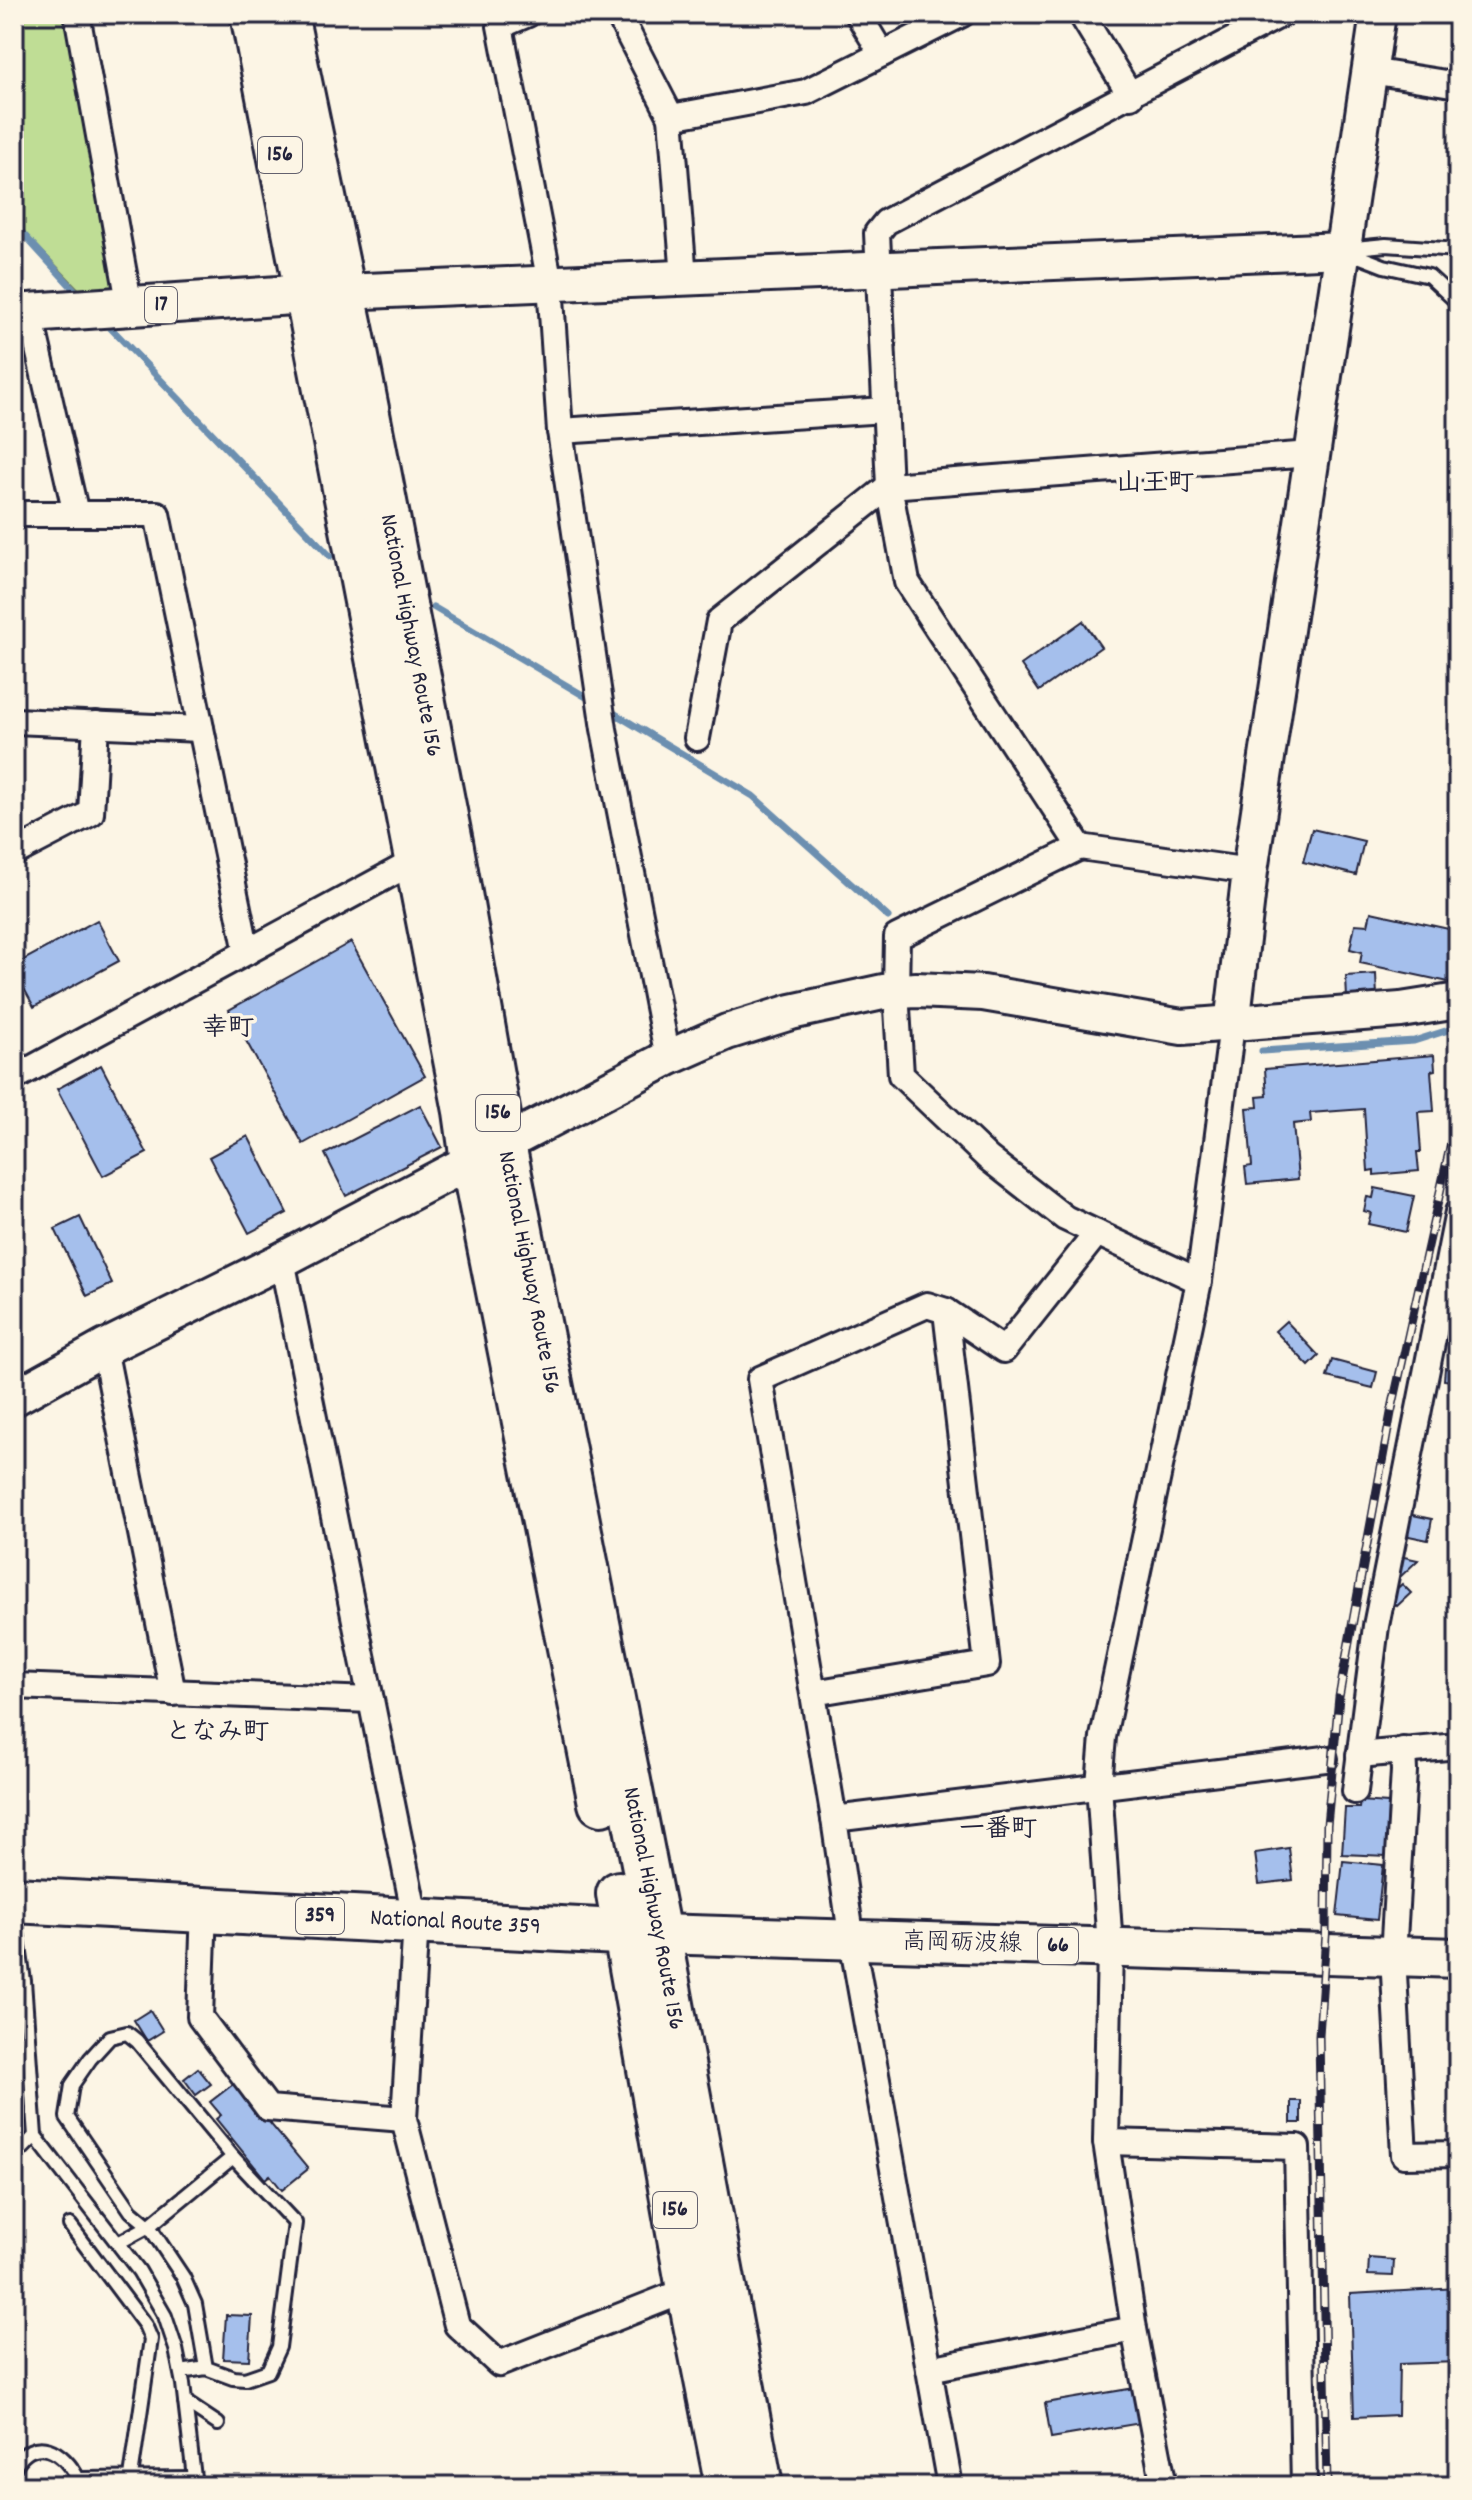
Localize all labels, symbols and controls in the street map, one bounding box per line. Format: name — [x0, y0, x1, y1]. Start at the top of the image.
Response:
road number: 156 — [258, 137, 302, 173]
road number: 17 — [145, 287, 177, 323]
district label: 山王町 — [1116, 466, 1194, 503]
street label: National Highway Route 156 — [370, 511, 450, 760]
district label: 幸町 — [202, 1011, 254, 1048]
road number: 156 — [476, 1095, 520, 1131]
street label: National Highway Route 156 — [488, 1148, 569, 1397]
district label: となみ町 — [165, 1715, 269, 1752]
street label: National Highway Route 156 — [613, 1784, 692, 2033]
district label: 一番町 — [959, 1812, 1037, 1849]
road number: 359 — [296, 1898, 344, 1934]
street label: National Route 359 — [369, 1902, 542, 1945]
street label: 高岡砺波線 — [902, 1926, 1022, 1962]
road number: 66 — [1038, 1928, 1078, 1964]
road number: 156 — [653, 2192, 697, 2228]

